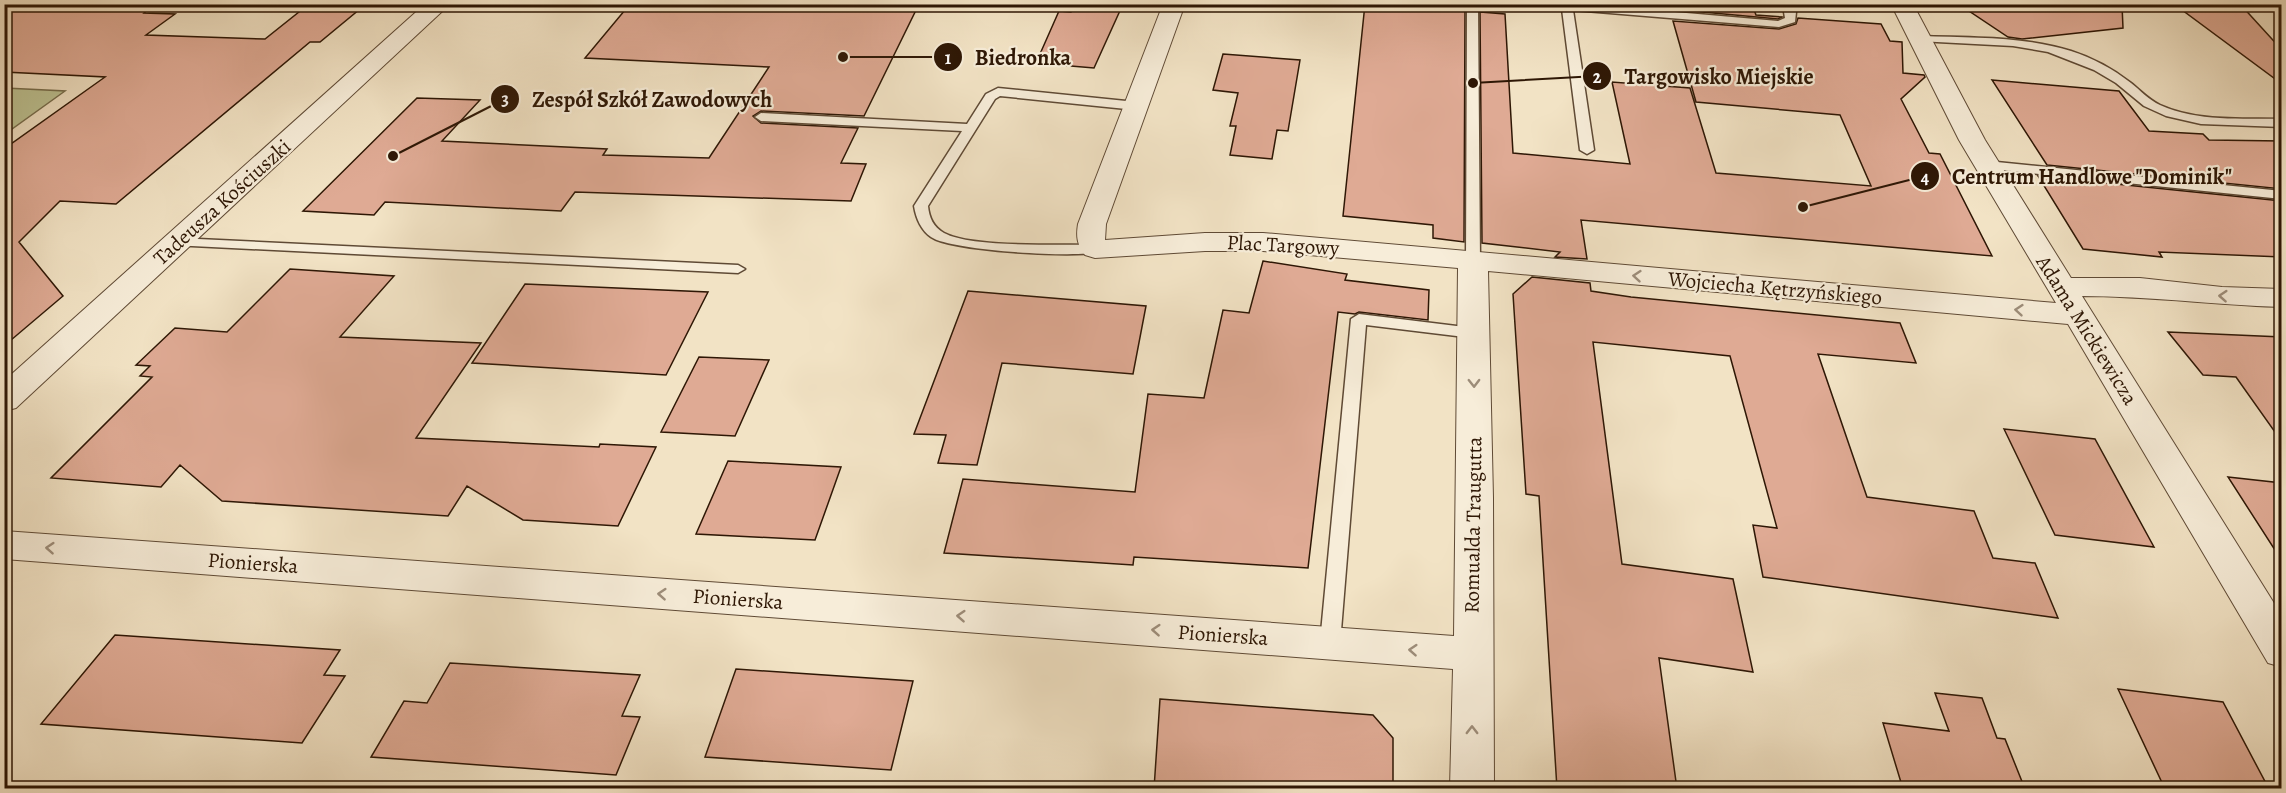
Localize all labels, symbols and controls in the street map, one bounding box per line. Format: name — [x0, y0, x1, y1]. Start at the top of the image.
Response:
callout: Biedronka — [933, 37, 1084, 77]
text: Biedronka — [975, 43, 1072, 73]
text: 1 — [945, 46, 952, 70]
callout: Targowisko Miejskie — [1582, 56, 1825, 96]
text: Targowisko Miejskie — [1624, 62, 1814, 92]
text: 2 — [1593, 65, 1602, 89]
callout: Zespół Szkół Zawodowych — [490, 79, 784, 119]
text: Zespół Szkół Zawodowych — [532, 85, 772, 115]
text: 3 — [501, 87, 509, 111]
street label: Tadeusza Kościuszki — [147, 133, 297, 271]
callout: Centrum Handlowe "Dominik" — [1910, 156, 2244, 196]
text: Centrum Handlowe "Dominik" — [1952, 162, 2232, 192]
text: 4 — [1921, 165, 1930, 189]
street label: Plac Targowy — [1226, 228, 1341, 262]
street label: Adama Mickiewicza — [2029, 249, 2144, 410]
street label: Wojciecha Kętrzyńskiego — [1666, 265, 1883, 311]
one-way arrow — [1632, 270, 1641, 283]
one-way arrow — [2219, 290, 2228, 303]
one-way arrow — [2014, 304, 2024, 317]
one-way arrow — [1468, 379, 1480, 388]
street label: Romualda Traugutta — [1457, 436, 1489, 614]
one-way arrow — [46, 542, 55, 555]
street label: Pionierska — [207, 546, 300, 580]
street label: Pionierska — [692, 582, 785, 616]
one-way arrow — [658, 587, 667, 600]
one-way arrow — [957, 610, 966, 623]
street label: Pionierska — [1177, 618, 1270, 652]
one-way arrow — [1151, 624, 1160, 637]
one-way arrow — [1409, 644, 1418, 657]
one-way arrow — [1466, 726, 1478, 735]

